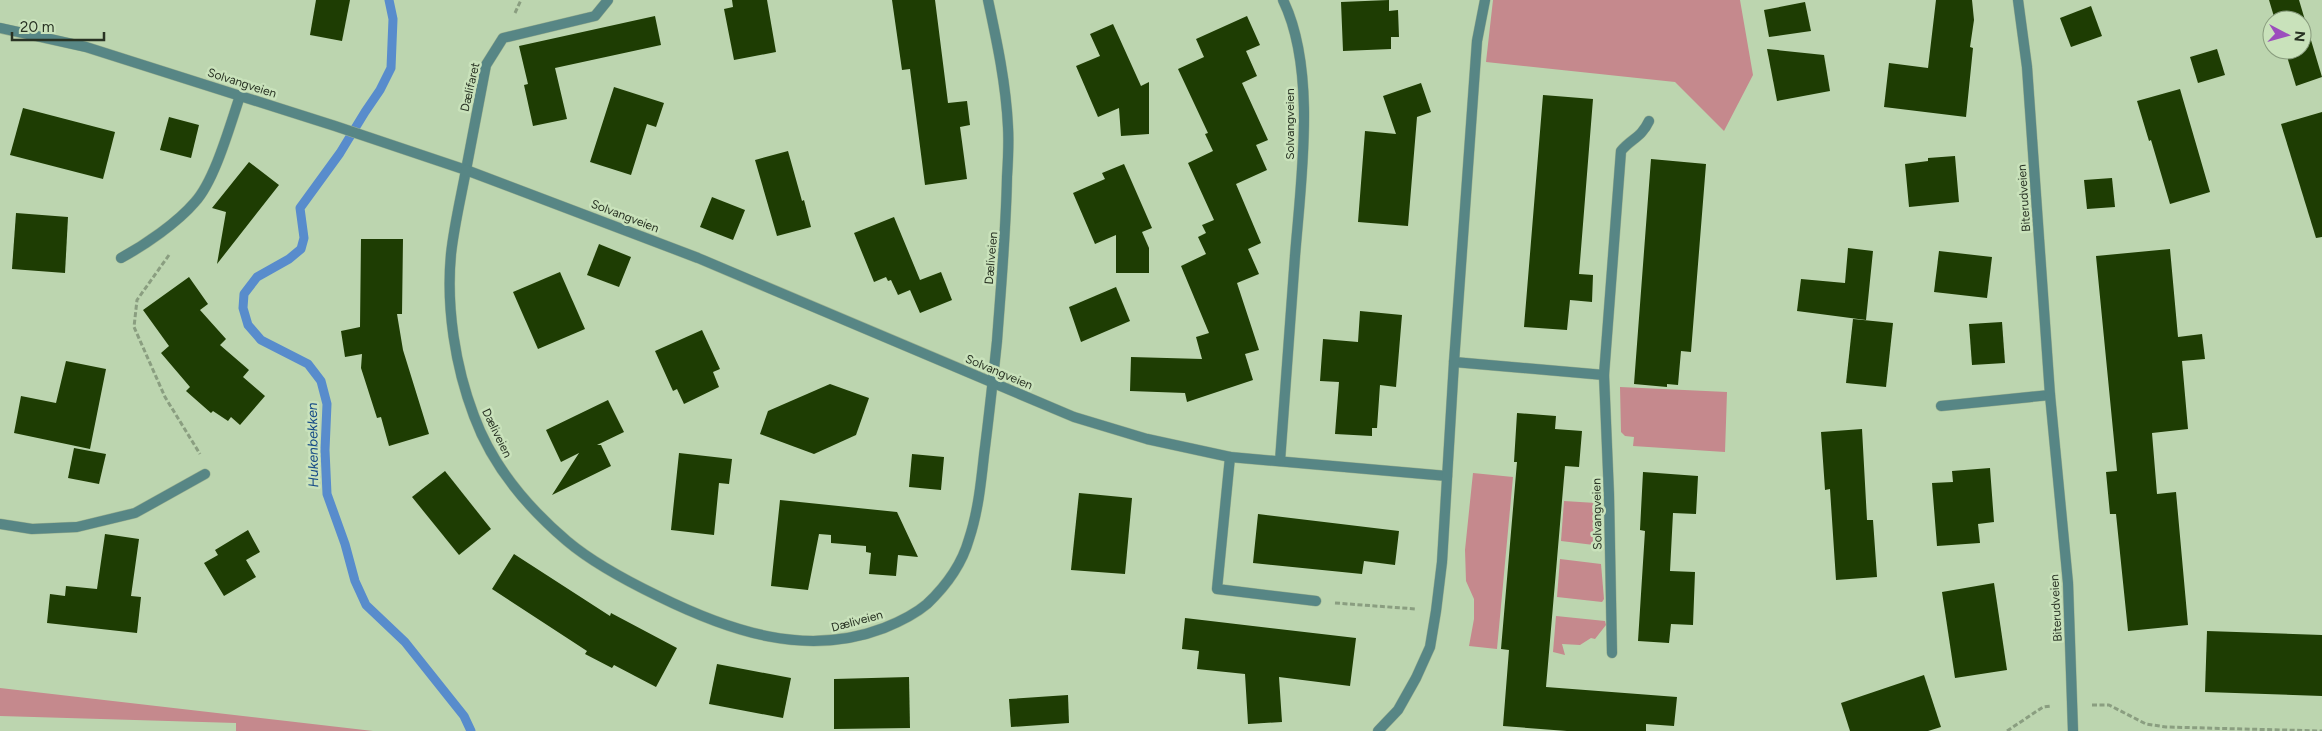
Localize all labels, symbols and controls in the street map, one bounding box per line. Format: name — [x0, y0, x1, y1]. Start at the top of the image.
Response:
scale bar — [12, 10, 105, 42]
north arrow — [2262, 10, 2312, 60]
text: 20 m — [20, 18, 54, 36]
text: N — [2290, 30, 2308, 43]
street label: Dælifaret — [458, 61, 483, 113]
street label: Solvangveien — [206, 65, 279, 101]
street label: Solvangveien — [1283, 88, 1297, 160]
street label: Biterudveien — [2015, 163, 2033, 232]
street label: Solvangveien — [589, 197, 661, 235]
street label: Dæliveien — [982, 231, 1000, 285]
street label: Solvangveien — [963, 352, 1035, 393]
water label: Hukenbekken — [304, 402, 322, 488]
street label: Dæliveien — [479, 406, 515, 460]
street label: Solvangveien — [1589, 478, 1605, 550]
street label: Biterudveien — [2047, 574, 2065, 642]
street label: Dæliveien — [830, 607, 885, 635]

